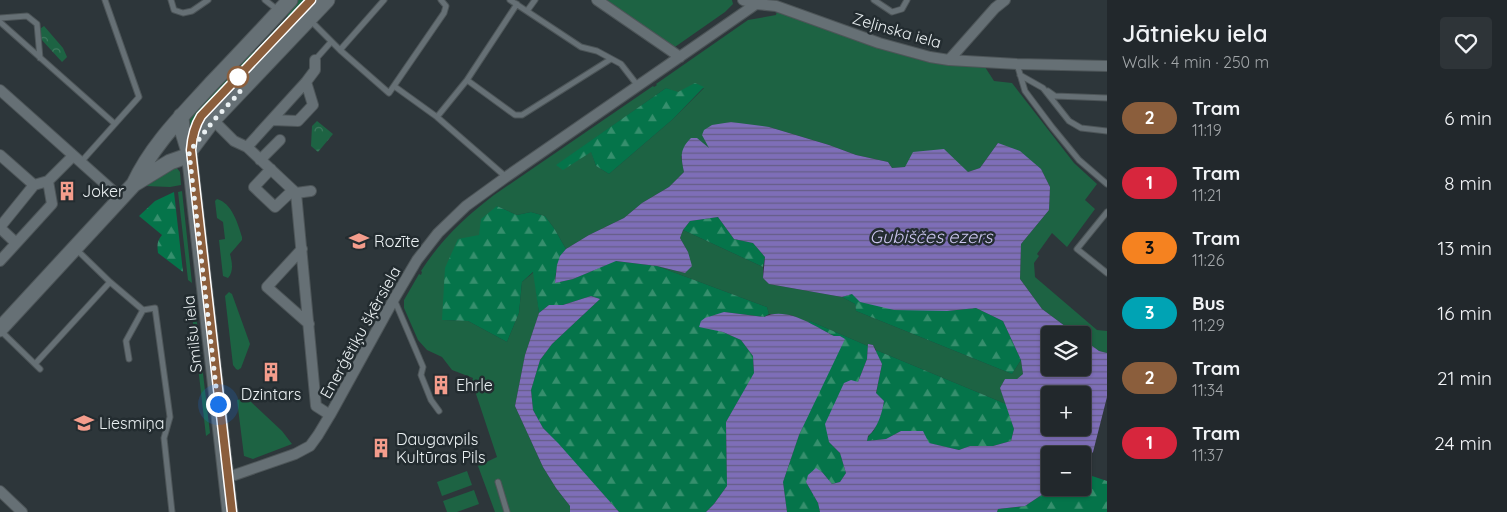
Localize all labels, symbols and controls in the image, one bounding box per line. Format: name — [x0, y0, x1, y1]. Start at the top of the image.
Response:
street label: Zeļinska iela — [850, 8, 944, 52]
button: heart — [1440, 17, 1492, 69]
text: Jātnieku iela — [1122, 18, 1268, 48]
text: Walk · 4 min · 250 m — [1122, 52, 1269, 72]
unlabelled marker — [227, 66, 249, 88]
text: Tram — [1192, 96, 1240, 120]
text: 2 — [1144, 106, 1155, 129]
text: 6 min — [1444, 106, 1492, 130]
text: 11:19 — [1192, 120, 1222, 140]
text: Tram — [1192, 161, 1240, 185]
text: 1 — [1146, 171, 1153, 194]
text: 8 min — [1444, 171, 1492, 195]
building icon: Joker — [56, 180, 78, 202]
place label: Joker — [82, 181, 124, 201]
text: 11:21 — [1192, 185, 1222, 205]
water label: Gubiščes ezers — [870, 225, 994, 248]
text: Tram — [1192, 226, 1240, 250]
school or university icon: Rozīte — [348, 230, 370, 252]
place label: Rozīte — [374, 231, 420, 251]
text: 3 — [1145, 236, 1154, 259]
text: 13 min — [1437, 236, 1492, 260]
text: 11:26 — [1192, 250, 1224, 270]
street label: Enerģētiķu šķērsiela — [315, 262, 405, 402]
text: Bus — [1192, 291, 1225, 315]
street label: Smilšu iela — [178, 294, 206, 374]
text: 3 — [1145, 301, 1154, 324]
text: 16 min — [1437, 301, 1492, 325]
text: 11:29 — [1192, 315, 1225, 335]
map controls — [1041, 326, 1091, 496]
button: layers — [1041, 326, 1091, 376]
text: Tram — [1192, 356, 1240, 380]
building icon: Dzintars — [260, 361, 282, 383]
text: 2 — [1144, 366, 1155, 389]
text: 21 min — [1437, 366, 1492, 390]
building icon: Ehrle — [430, 374, 452, 396]
place label: Ehrle — [456, 375, 493, 395]
text: 11:34 — [1192, 380, 1224, 400]
place label: Dzintars — [241, 384, 301, 404]
button: + — [1041, 386, 1091, 436]
your location — [206, 392, 231, 417]
school or university icon: Liesmiņa — [73, 412, 95, 434]
place label: Liesmiņa — [99, 413, 164, 433]
text: Tram — [1192, 421, 1240, 445]
place label: Daugavpils Kultūras Pils — [396, 429, 486, 467]
text: 1 — [1146, 431, 1153, 454]
text: 24 min — [1434, 431, 1492, 455]
building icon: Daugavpils Kultūras Pils — [370, 437, 392, 459]
text: 11:37 — [1192, 445, 1223, 465]
button: − — [1041, 446, 1091, 496]

